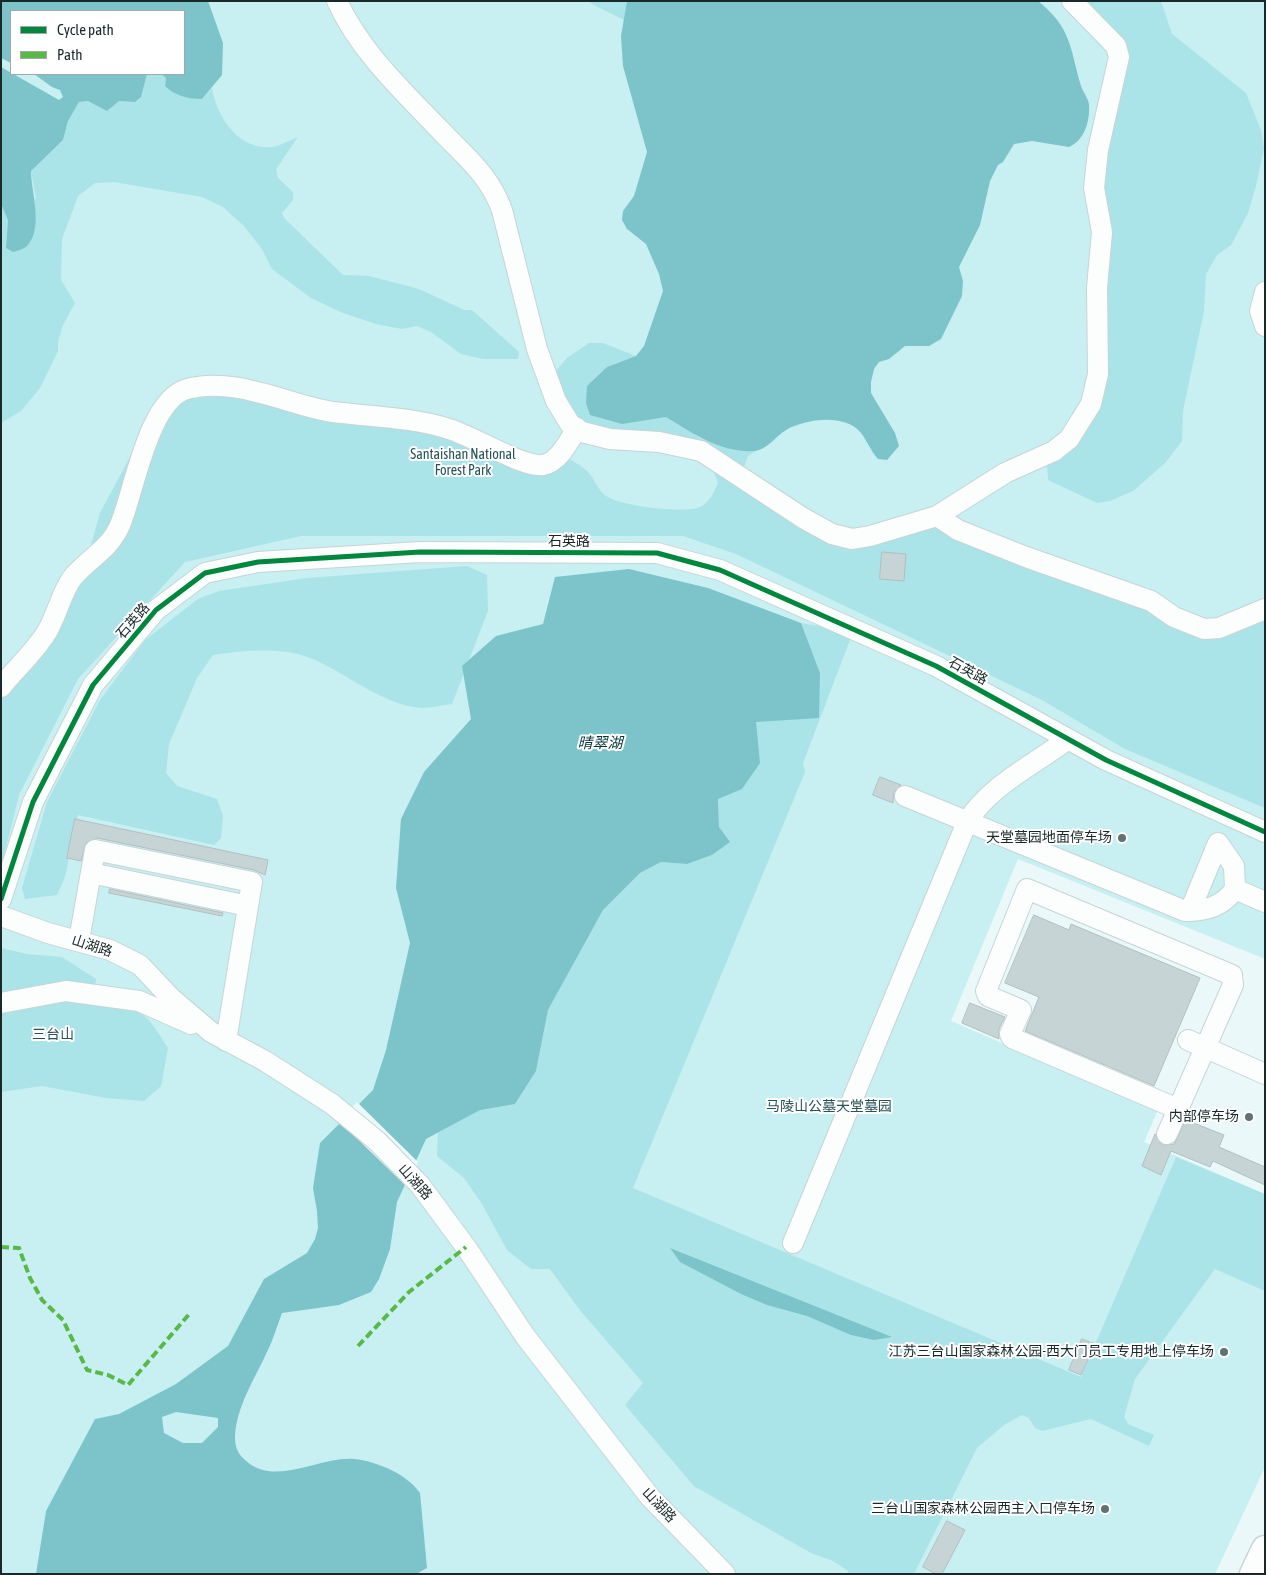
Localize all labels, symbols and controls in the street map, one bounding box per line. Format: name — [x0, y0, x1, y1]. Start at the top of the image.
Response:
legend — [10, 10, 185, 75]
text: Cycle path — [57, 21, 114, 38]
text: Path — [57, 46, 83, 63]
park label: Santaishan National Forest Park — [410, 447, 516, 480]
street label: 石英路 — [548, 534, 590, 550]
street label: 石英路 — [113, 600, 153, 642]
street label: 石英路 — [946, 653, 990, 689]
water label: 晴翠湖 — [578, 734, 622, 752]
place label: 天堂墓园地面停车场 — [986, 830, 1112, 846]
marker: 天堂墓园地面停车场 — [1116, 832, 1128, 844]
street label: 山湖路 — [69, 932, 115, 960]
park label: 三台山 — [32, 1027, 74, 1043]
park label: 马陵山公墓天堂墓园 — [766, 1099, 892, 1115]
place label: 内部停车场 — [1169, 1109, 1239, 1125]
marker: 内部停车场 — [1243, 1111, 1255, 1123]
street label: 山湖路 — [395, 1161, 435, 1203]
place label: 江苏三台山国家森林公园-西大门员工专用地上停车场 — [889, 1344, 1214, 1360]
marker: 江苏三台山国家森林公园-西大门员工专用地上停车场 — [1218, 1346, 1230, 1358]
street label: 山湖路 — [639, 1484, 679, 1526]
place label: 三台山国家森林公园西主入口停车场 — [871, 1501, 1095, 1517]
marker: 三台山国家森林公园西主入口停车场 — [1099, 1503, 1111, 1515]

